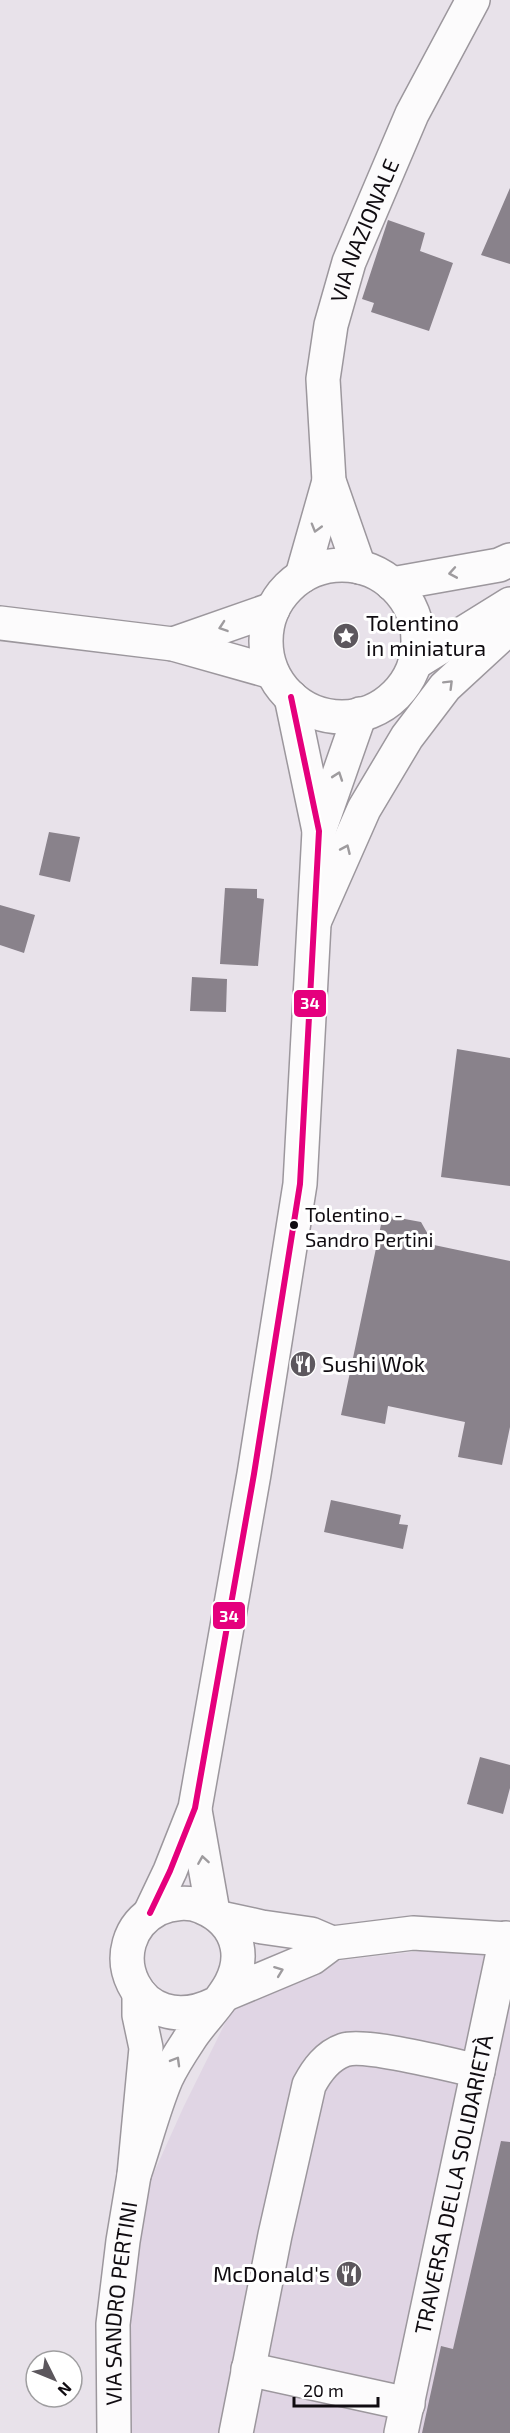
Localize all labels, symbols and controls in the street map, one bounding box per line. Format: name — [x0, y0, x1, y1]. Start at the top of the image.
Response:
street label: VIA NAZIONALE — [324, 155, 403, 305]
one-way arrow — [311, 523, 323, 533]
one-way arrow — [449, 566, 459, 579]
place label: Tolentino in miniatura — [366, 609, 486, 660]
one-way arrow — [218, 619, 229, 632]
place icon: Tolentino in miniatura — [331, 621, 361, 651]
one-way arrow — [442, 681, 453, 691]
one-way arrow — [331, 771, 344, 782]
one-way arrow — [339, 844, 351, 855]
line badge: 34 — [293, 989, 327, 1018]
text: 34 — [300, 993, 320, 1012]
place label: Tolentino - Sandro Pertini — [305, 1202, 433, 1251]
marker: Tolentino - Sandro Pertini — [288, 1219, 300, 1231]
restaurant icon: Sushi Wok — [288, 1349, 318, 1379]
place label: Sushi Wok — [322, 1350, 425, 1376]
line badge: 34 — [212, 1601, 246, 1630]
text: 34 — [219, 1606, 239, 1625]
one-way arrow — [198, 1856, 210, 1865]
one-way arrow — [273, 1966, 284, 1978]
street label: TRAVERSA DELLA SOLIDARIETÀ — [408, 2032, 497, 2337]
one-way arrow — [169, 2057, 181, 2067]
street label: VIA SANDRO PERTINI — [99, 2199, 141, 2406]
restaurant icon: McDonald's — [334, 2259, 364, 2289]
place label: McDonald's — [213, 2260, 330, 2286]
north arrow — [24, 2349, 84, 2409]
scale bar — [294, 2370, 378, 2408]
text: N — [54, 2379, 76, 2400]
text: 20 m — [303, 2379, 344, 2401]

